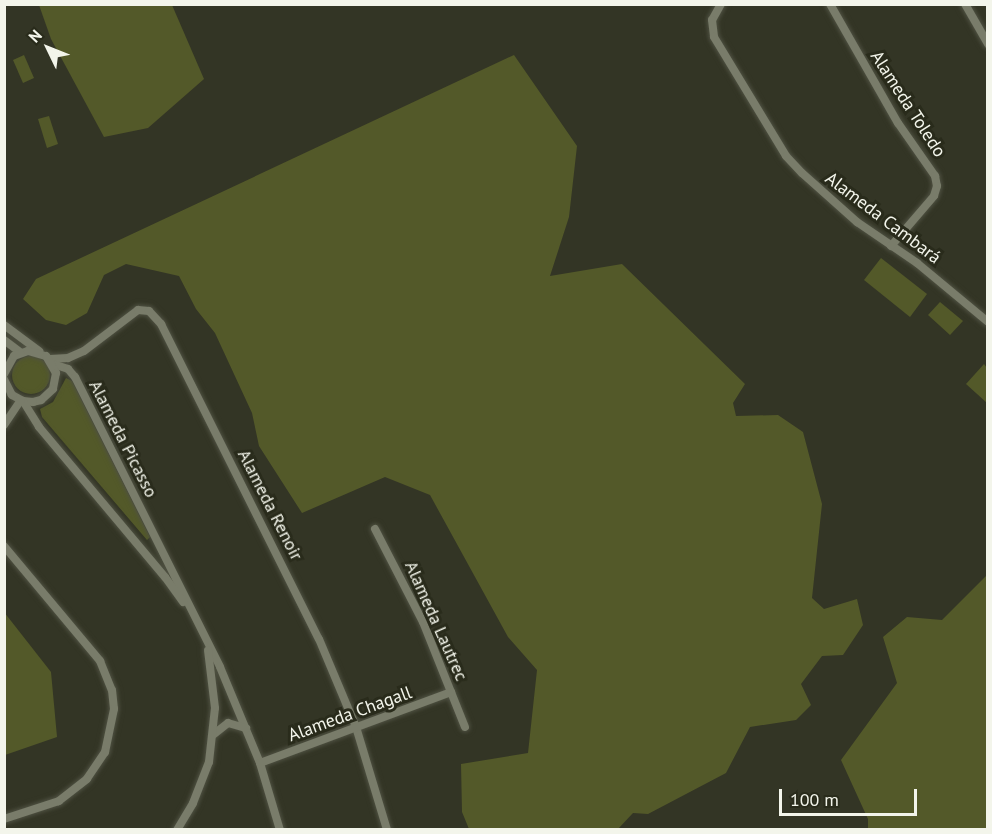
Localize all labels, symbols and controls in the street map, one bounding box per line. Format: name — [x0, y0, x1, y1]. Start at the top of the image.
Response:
north arrow — [18, 18, 78, 78]
text: N — [24, 25, 46, 46]
street label: Alameda Toledo — [865, 47, 951, 161]
street label: Alameda Cambará — [821, 168, 945, 268]
street label: Alameda Picasso — [84, 377, 162, 501]
street label: Alameda Renoir — [233, 446, 307, 564]
street label: Alameda Lautrec — [400, 558, 472, 684]
street label: Alameda Chagall — [285, 682, 415, 746]
scale bar — [782, 777, 920, 815]
text: 100 m — [790, 788, 839, 811]

